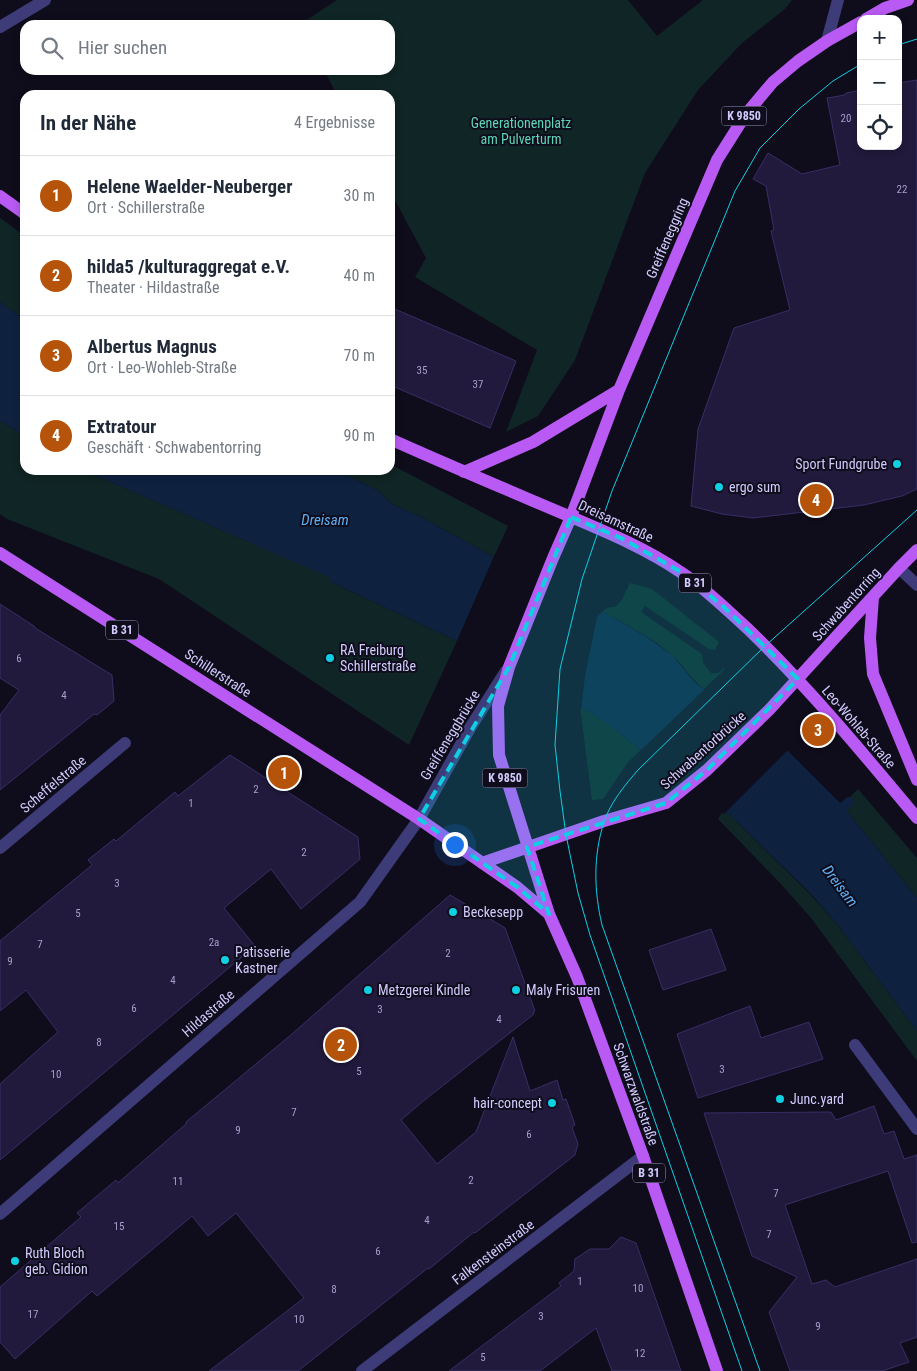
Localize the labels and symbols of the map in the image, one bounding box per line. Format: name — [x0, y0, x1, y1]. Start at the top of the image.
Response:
road number: K 9850 — [722, 106, 766, 125]
house number: 20 — [841, 112, 851, 125]
park label: Generationenplatz am Pulverturm — [471, 115, 571, 147]
house number: 22 — [897, 183, 907, 196]
street label: Greiffeneggring — [643, 195, 691, 281]
house number: 35 — [417, 364, 427, 377]
house number: 37 — [473, 378, 483, 391]
place label: Sport Fundgrube — [795, 456, 887, 472]
marker: Sport Fundgrube — [891, 458, 903, 470]
place label: ergo sum — [729, 479, 781, 495]
marker: ergo sum — [713, 481, 725, 493]
pin: 4 — [800, 481, 832, 519]
street label: Dreisamstraße — [576, 497, 656, 545]
water label: Dreisam — [301, 511, 349, 529]
street label: Schwabentorring — [809, 564, 883, 644]
road number: B 31 — [679, 574, 711, 592]
road number: B 31 — [106, 620, 138, 640]
place label: RA Freiburg Schillerstraße — [340, 642, 416, 674]
street label: Schillerstraße — [182, 646, 255, 701]
house number: 6 — [16, 652, 22, 665]
marker: RA Freiburg Schillerstraße — [324, 652, 336, 664]
street label: Leo-Wohleb-Straße — [819, 682, 899, 772]
street label: Greiffeneggbrücke — [417, 687, 483, 783]
house number: 4 — [61, 689, 67, 702]
street label: Schwabentorbrücke — [657, 707, 749, 792]
pin: 3 — [802, 711, 834, 749]
street label: Scheffelstraße — [17, 752, 89, 816]
pin: 1 — [268, 754, 300, 792]
road number: K 9850 — [482, 768, 528, 788]
house number: 2 — [253, 783, 259, 796]
house number: 1 — [188, 797, 194, 810]
your location — [442, 832, 468, 858]
house number: 2 — [301, 846, 307, 859]
water label: Dreisam — [819, 862, 861, 910]
house number: 3 — [114, 877, 120, 890]
place label: Beckesepp — [463, 904, 523, 920]
marker: Beckesepp — [447, 906, 459, 918]
house number: 5 — [75, 907, 81, 920]
house number: 2a — [209, 936, 219, 949]
house number: 7 — [37, 938, 43, 951]
place label: Patisserie Kastner — [235, 944, 291, 976]
house number: 2 — [445, 947, 451, 960]
marker: Patisserie Kastner — [219, 954, 231, 966]
house number: 9 — [7, 955, 13, 968]
house number: 4 — [170, 974, 176, 987]
place label: Metzgerei Kindle — [378, 982, 471, 998]
place label: Maly Frisuren — [526, 982, 600, 998]
marker: Metzgerei Kindle — [362, 984, 374, 996]
marker: Maly Frisuren — [510, 984, 522, 996]
street label: Hildastraße — [179, 986, 238, 1040]
house number: 6 — [131, 1002, 137, 1015]
house number: 3 — [377, 1003, 383, 1016]
house number: 4 — [496, 1013, 502, 1026]
pin: 2 — [325, 1026, 357, 1064]
house number: 8 — [96, 1036, 102, 1049]
street label: Schwarzwaldstraße — [610, 1041, 662, 1148]
house number: 3 — [719, 1063, 725, 1076]
house number: 5 — [356, 1065, 362, 1078]
house number: 10 — [51, 1068, 61, 1081]
place label: Junc.yard — [790, 1091, 844, 1107]
marker: Junc.yard — [774, 1093, 786, 1105]
place label: hair-concept — [473, 1095, 542, 1111]
marker: hair-concept — [546, 1097, 558, 1109]
house number: 7 — [291, 1106, 297, 1119]
house number: 9 — [235, 1124, 241, 1137]
house number: 6 — [526, 1128, 532, 1141]
road number: B 31 — [633, 1164, 665, 1182]
house number: 2 — [468, 1174, 474, 1187]
house number: 11 — [173, 1175, 183, 1188]
house number: 7 — [773, 1187, 779, 1200]
house number: 4 — [424, 1214, 430, 1227]
street label: Falkensteinstraße — [449, 1216, 537, 1288]
house number: 15 — [114, 1220, 124, 1233]
house number: 7 — [766, 1228, 772, 1241]
place label: Ruth Bloch geb. Gidion — [25, 1245, 88, 1277]
house number: 6 — [375, 1245, 381, 1258]
marker: Ruth Bloch geb. Gidion — [9, 1255, 21, 1267]
house number: 1 — [577, 1275, 583, 1288]
house number: 10 — [633, 1282, 643, 1295]
house number: 8 — [331, 1283, 337, 1296]
house number: 17 — [28, 1308, 38, 1321]
house number: 3 — [538, 1310, 544, 1323]
house number: 10 — [294, 1313, 304, 1326]
house number: 9 — [815, 1320, 821, 1333]
house number: 12 — [635, 1347, 645, 1360]
house number: 5 — [480, 1351, 486, 1364]

